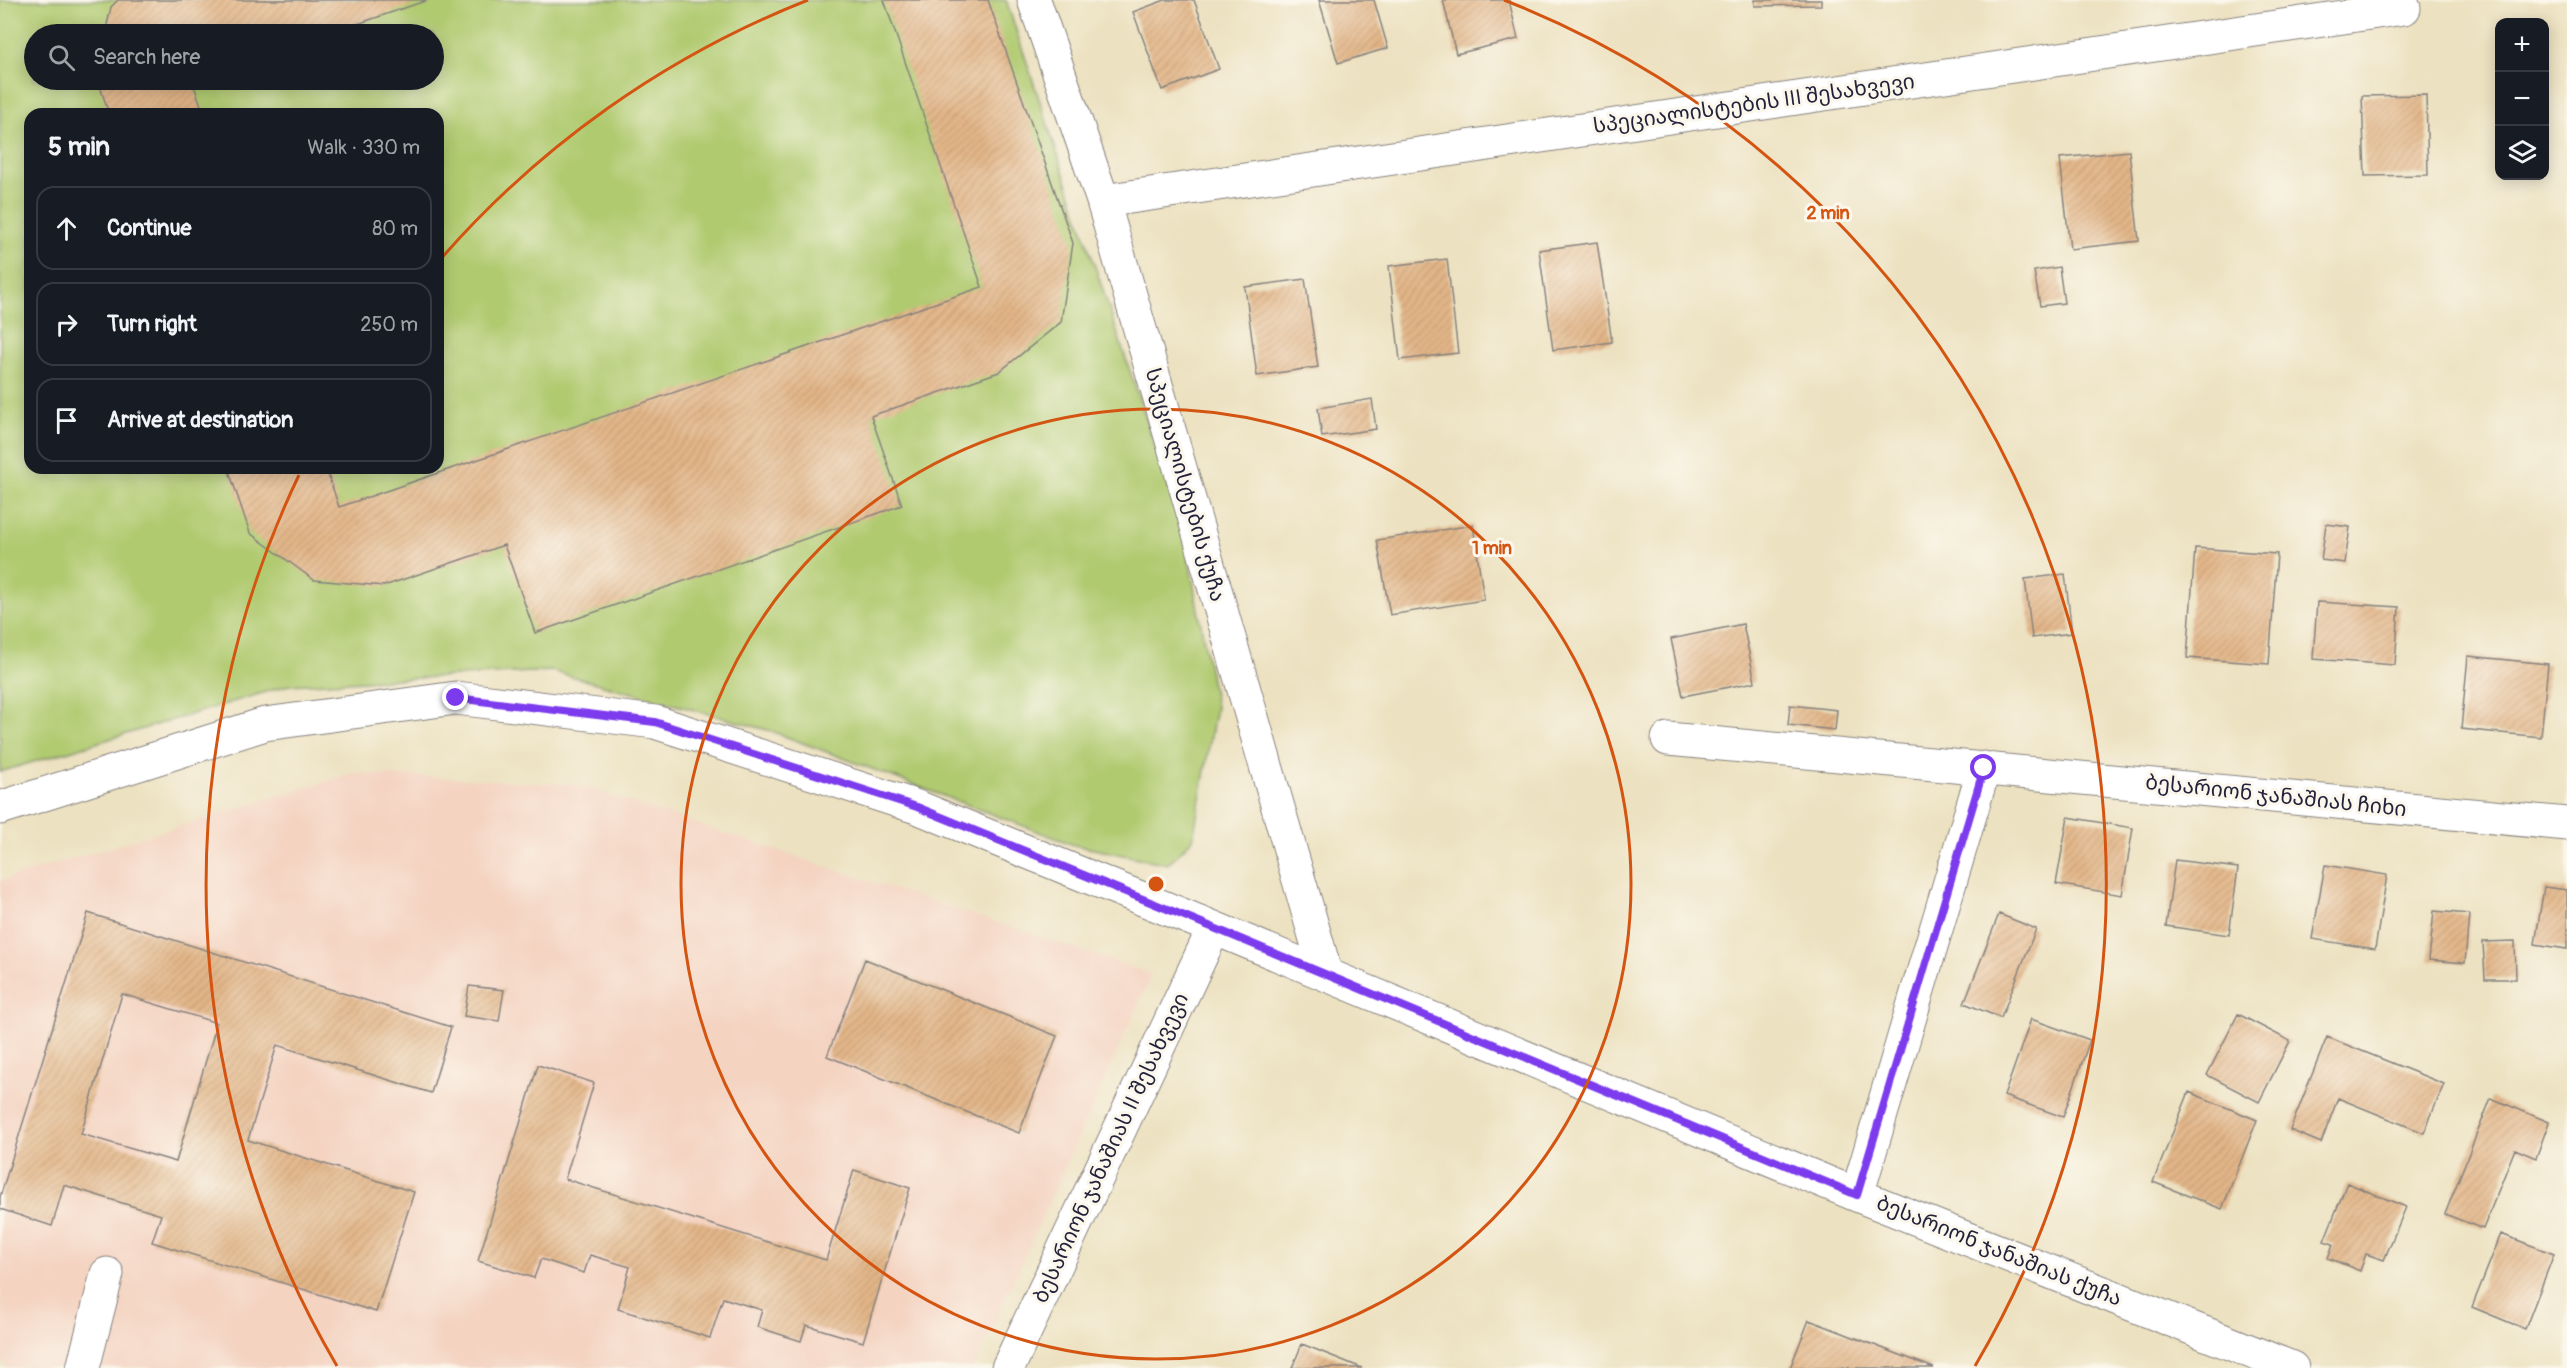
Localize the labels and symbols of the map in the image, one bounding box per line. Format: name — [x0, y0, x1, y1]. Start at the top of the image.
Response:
street label: სპეციალისტების III შესახვევი — [1591, 68, 1917, 140]
text: 2 min — [1806, 202, 1850, 225]
street label: სპეციალისტების ქუჩა — [1139, 365, 1231, 605]
text: 1 min — [1472, 537, 1512, 560]
route end — [442, 684, 468, 710]
route start — [1970, 754, 1996, 780]
street label: ბესარიონ ჯანაშიას ჩიხი — [2144, 769, 2408, 823]
centre of rings — [1146, 874, 1166, 894]
street label: ბესარიონ ჯანაშიას II შესახვევი — [1027, 989, 1195, 1307]
street label: ბესარიონ ჯანაშიას ქუჩა — [1872, 1189, 2126, 1313]

